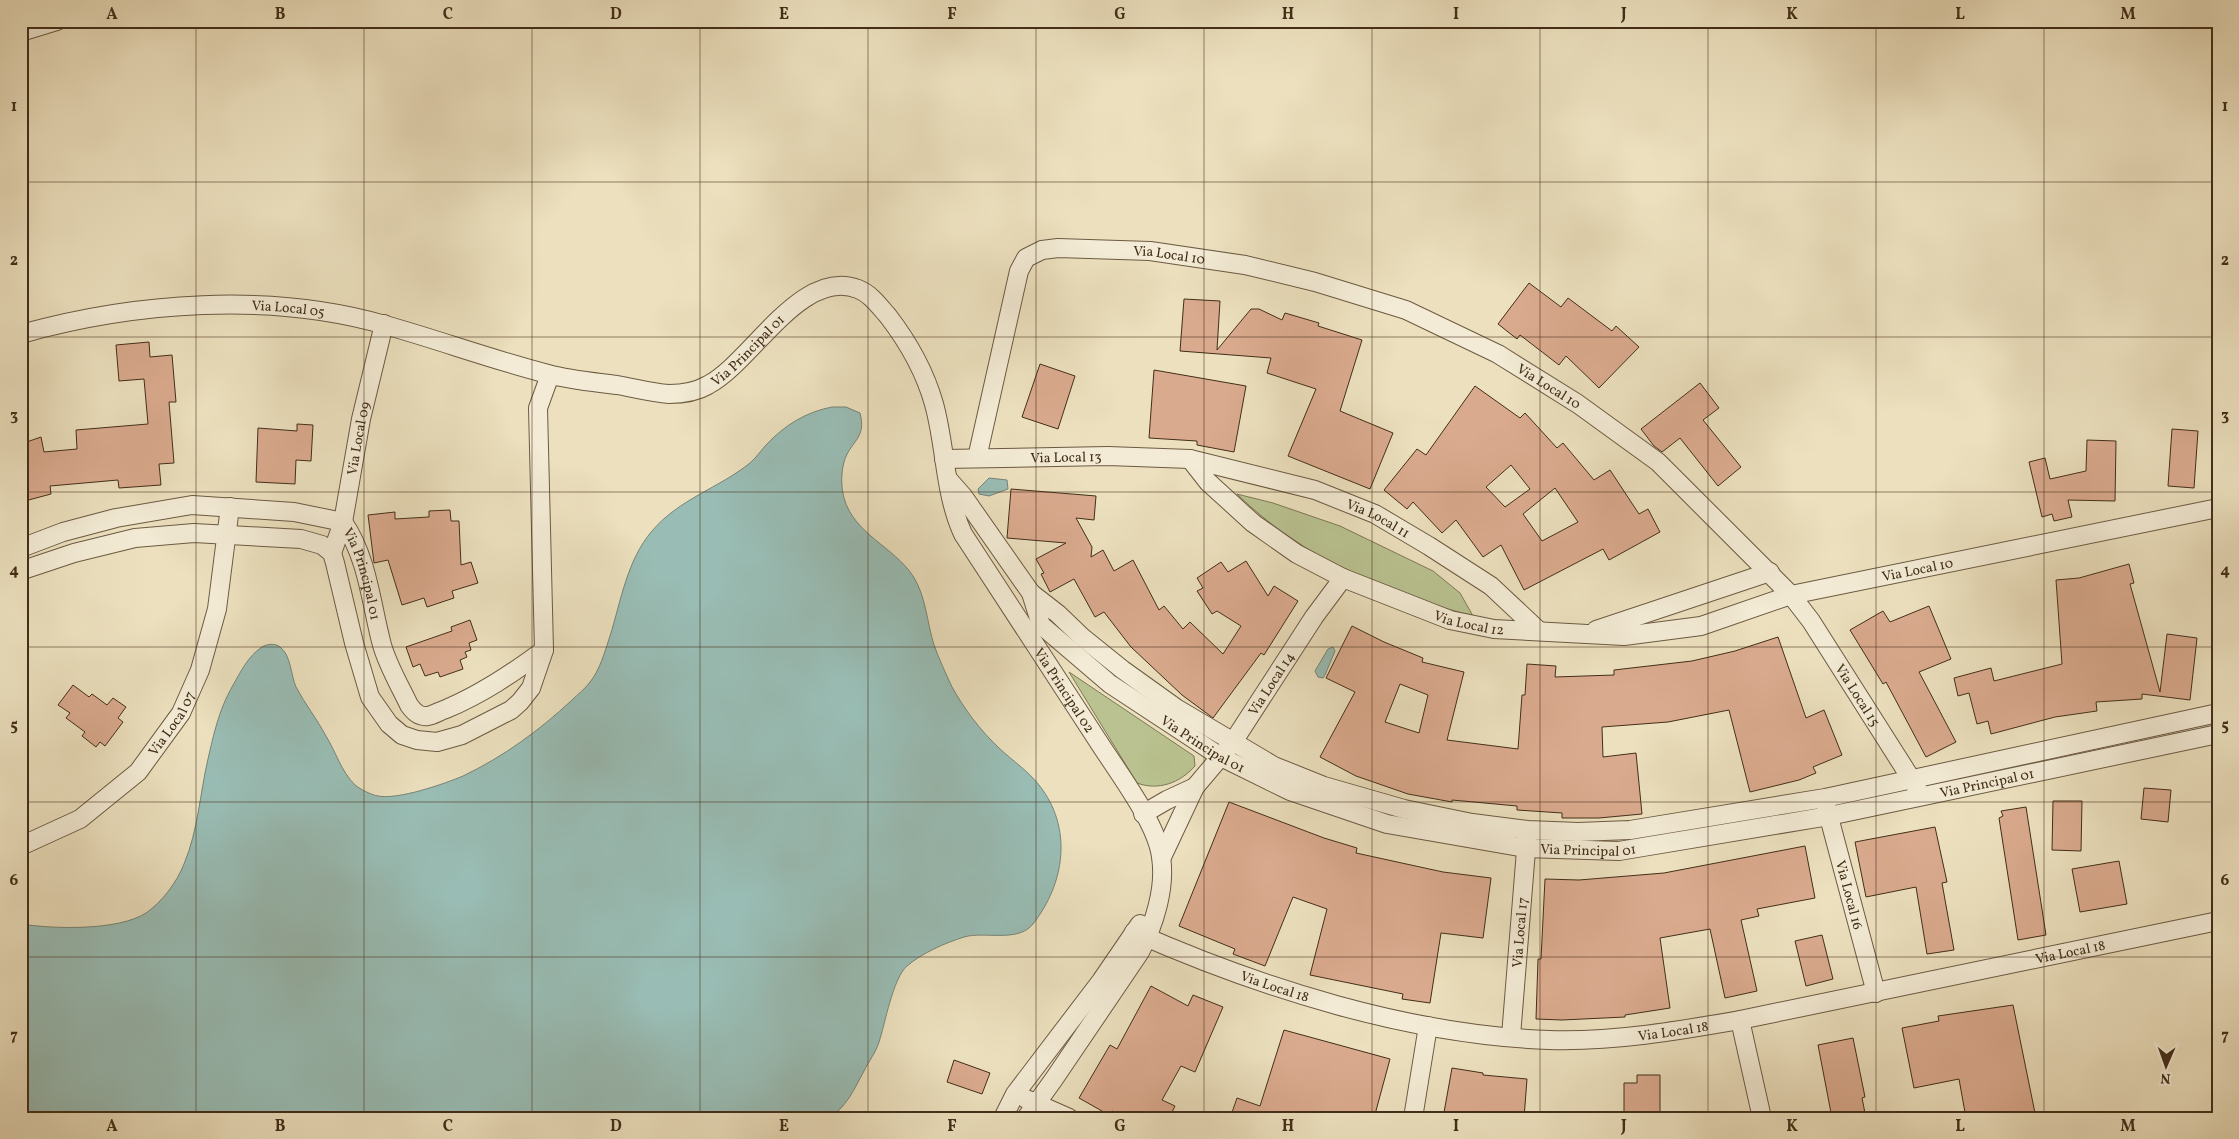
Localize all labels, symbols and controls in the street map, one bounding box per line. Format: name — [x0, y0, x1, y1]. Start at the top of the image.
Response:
text: A — [106, 4, 118, 26]
text: B — [275, 4, 286, 26]
text: C — [443, 4, 453, 26]
text: D — [610, 4, 622, 26]
text: E — [779, 4, 789, 26]
text: F — [947, 4, 957, 26]
text: G — [1114, 4, 1126, 26]
text: H — [1282, 4, 1294, 26]
text: I — [1453, 4, 1459, 26]
text: J — [1620, 4, 1627, 26]
text: K — [1786, 4, 1798, 26]
text: L — [1955, 4, 1965, 26]
text: M — [2120, 4, 2136, 26]
text: 1 — [11, 96, 17, 118]
text: 1 — [2222, 96, 2228, 118]
street label: Via Local 10 — [1133, 242, 1206, 270]
text: 2 — [10, 250, 18, 272]
text: 2 — [2221, 250, 2229, 272]
street label: Via Local 05 — [251, 297, 326, 323]
street label: Via Principal 01 — [708, 311, 789, 392]
street label: Via Local 10 — [1513, 360, 1584, 414]
street label: Via Local 09 — [343, 400, 376, 477]
text: 3 — [10, 405, 18, 427]
text: 3 — [2221, 405, 2229, 427]
street label: Via Local 13 — [1030, 448, 1102, 468]
street label: Via Local 11 — [1343, 495, 1413, 543]
street label: Via Principal 01 — [338, 525, 384, 622]
street label: Via Local 10 — [1880, 554, 1955, 587]
text: 4 — [9, 560, 19, 582]
text: 4 — [2220, 560, 2230, 582]
street label: Via Local 12 — [1431, 607, 1504, 641]
street label: Via Principal 02 — [1029, 645, 1098, 737]
street label: Via Local 14 — [1245, 649, 1300, 720]
street label: Via Local 15 — [1830, 661, 1884, 731]
street label: Via Local 07 — [145, 688, 201, 760]
street label: Via Principal 01 — [1156, 712, 1248, 778]
text: 5 — [10, 715, 18, 737]
text: 5 — [2221, 715, 2229, 737]
street label: Via Principal 01 — [1938, 765, 2036, 803]
street label: Via Principal 01 — [1540, 840, 1638, 862]
street label: Via Local 16 — [1830, 859, 1867, 932]
text: 6 — [10, 870, 19, 892]
text: 6 — [2221, 870, 2230, 892]
street label: Via Local 17 — [1509, 896, 1533, 968]
street label: Via Local 18 — [2034, 937, 2107, 970]
street label: Via Local 18 — [1237, 967, 1311, 1008]
street label: Via Local 18 — [1637, 1018, 1710, 1047]
text: 7 — [10, 1025, 18, 1047]
text: 7 — [2221, 1025, 2229, 1047]
north arrow — [2142, 1042, 2192, 1092]
text: N — [2160, 1068, 2171, 1087]
text: A — [106, 1116, 118, 1138]
text: B — [275, 1116, 286, 1138]
text: C — [443, 1116, 453, 1138]
text: D — [610, 1116, 622, 1138]
text: E — [779, 1116, 789, 1138]
text: F — [947, 1116, 957, 1138]
text: G — [1114, 1116, 1126, 1138]
text: H — [1282, 1116, 1294, 1138]
text: I — [1453, 1116, 1459, 1138]
text: J — [1620, 1116, 1627, 1138]
text: K — [1786, 1116, 1798, 1138]
text: L — [1955, 1116, 1965, 1138]
text: M — [2120, 1116, 2136, 1138]

